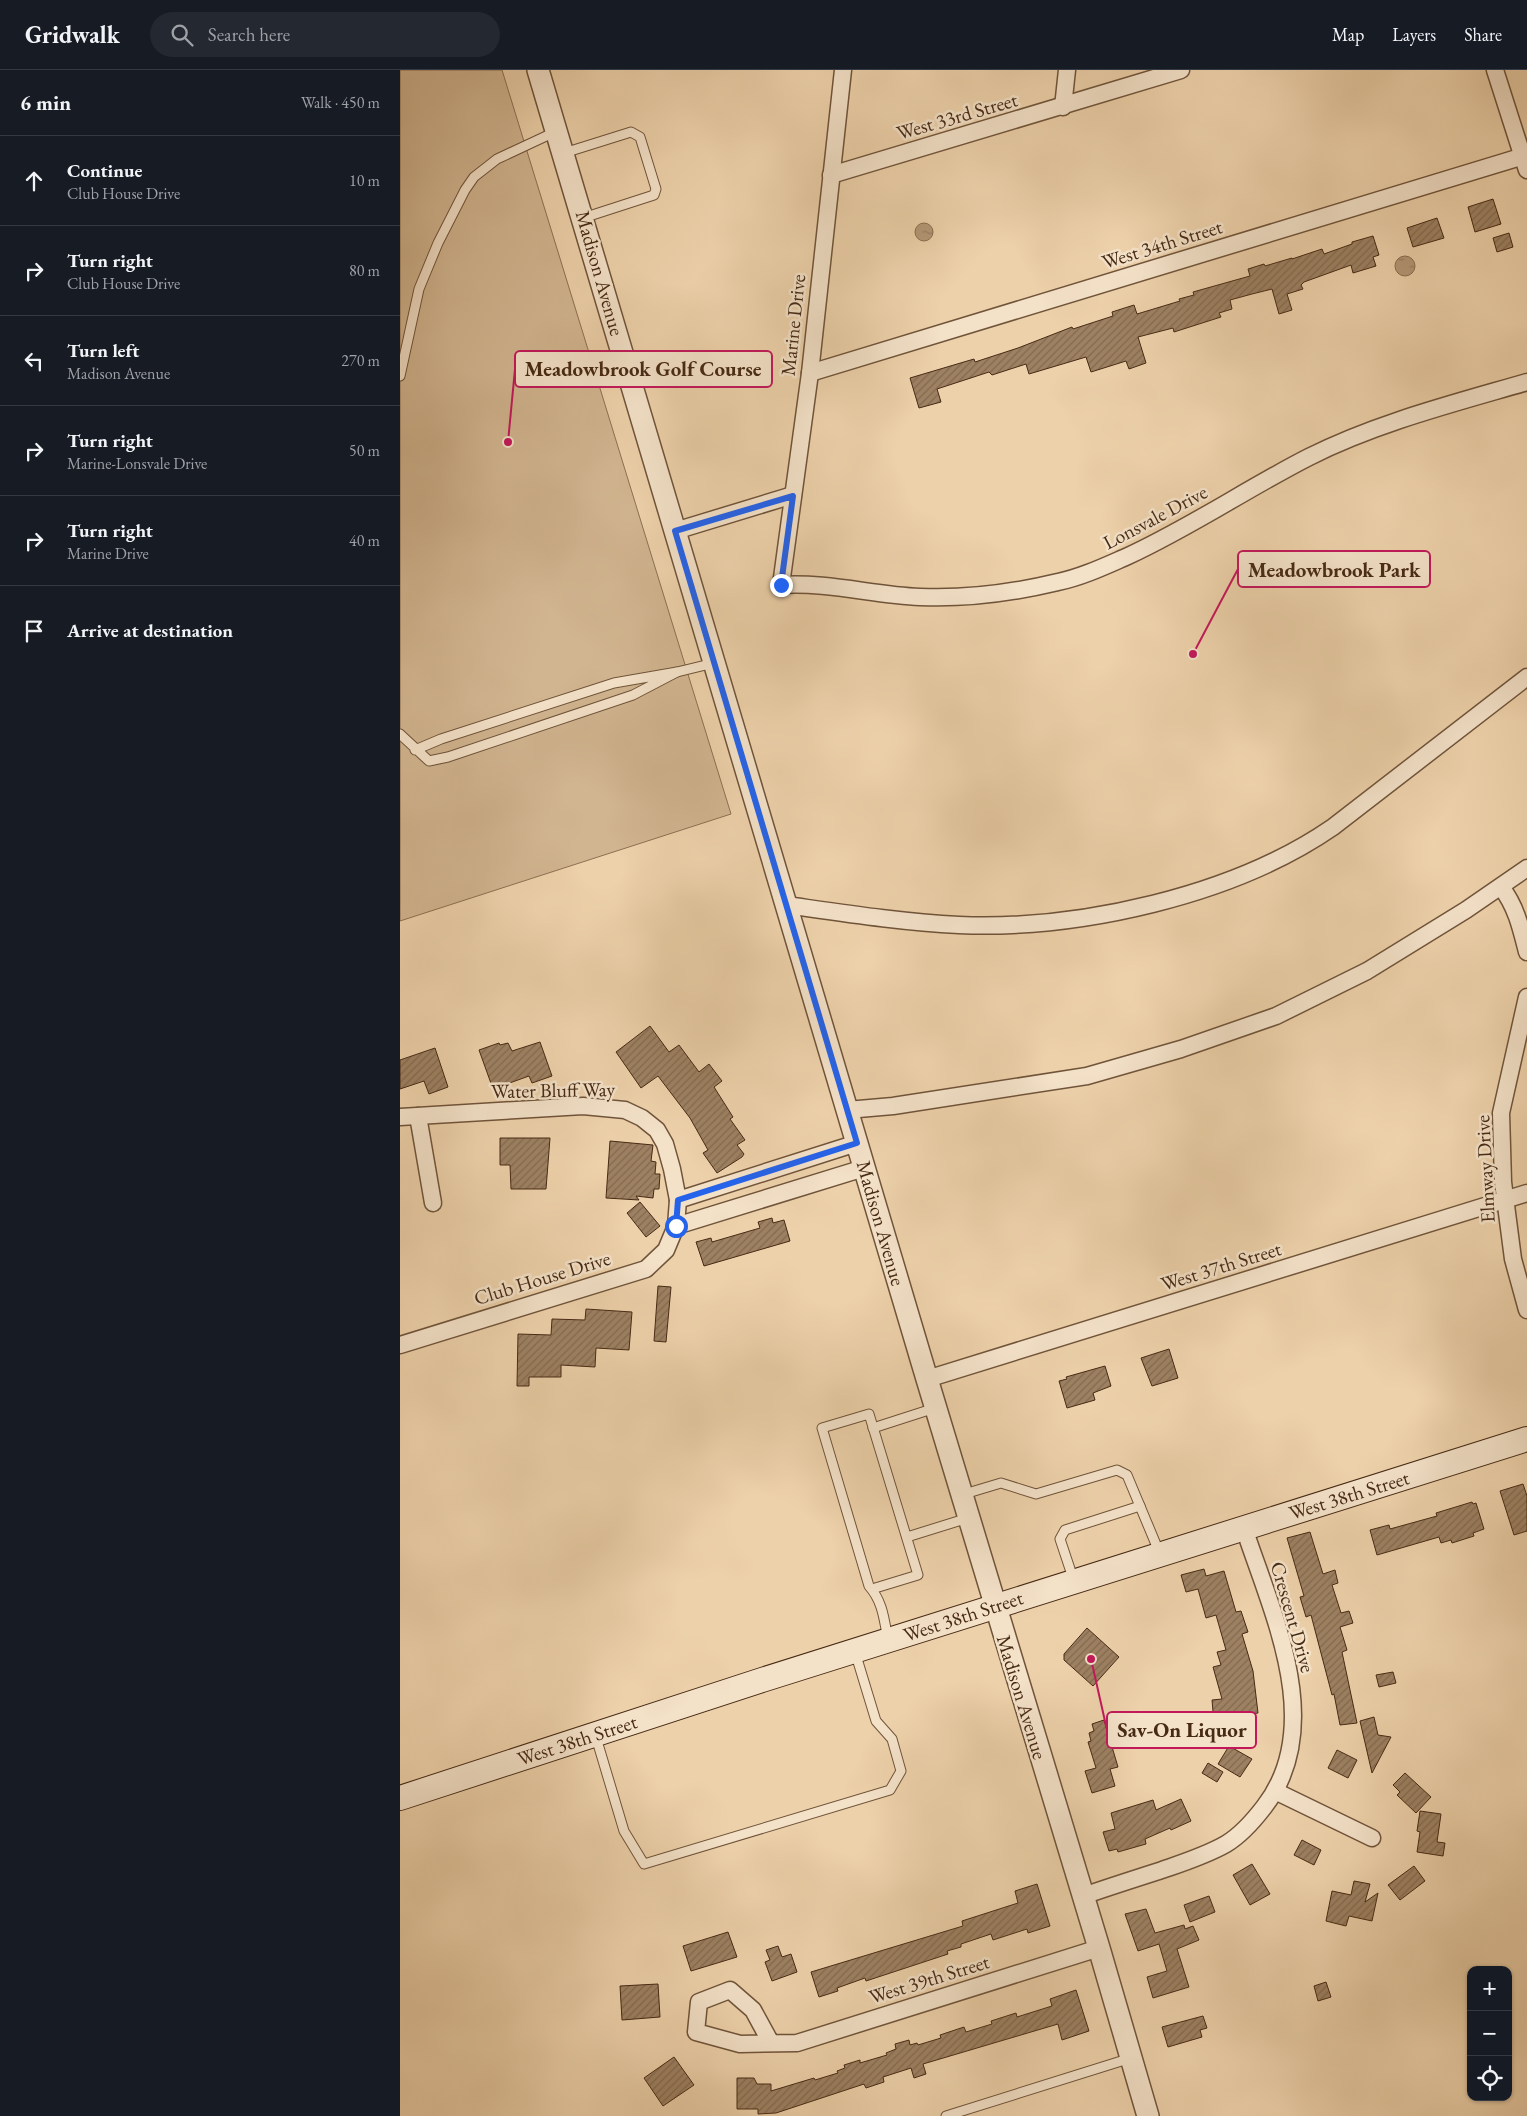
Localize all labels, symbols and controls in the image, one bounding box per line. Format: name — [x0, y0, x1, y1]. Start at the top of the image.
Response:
search box — [150, 12, 500, 57]
text: Gridwalk — [25, 19, 120, 50]
icon: search — [168, 21, 196, 49]
text: Search here — [208, 22, 290, 47]
text: Map — [1332, 23, 1364, 46]
text: Layers — [1392, 23, 1436, 46]
text: Share — [1464, 23, 1502, 46]
street label: West 33rd Street — [893, 86, 1021, 146]
text: 6 min — [20, 89, 71, 116]
text: Walk · 450 m — [301, 92, 380, 113]
text: Continue — [67, 158, 142, 183]
icon: ahead — [20, 167, 48, 195]
text: 10 m — [349, 170, 380, 191]
text: Club House Drive — [67, 183, 180, 204]
street label: Madison Avenue — [570, 207, 630, 339]
street label: West 34th Street — [1099, 213, 1226, 275]
text: Turn right — [67, 248, 153, 273]
icon: right — [20, 257, 48, 285]
text: 80 m — [349, 260, 380, 281]
text: Club House Drive — [67, 273, 180, 294]
street label: Marine Drive — [775, 273, 811, 377]
text: Turn left — [67, 338, 139, 363]
icon: left — [20, 347, 48, 375]
text: 270 m — [341, 350, 380, 371]
callout: Meadowbrook Golf Course — [515, 351, 772, 387]
text: Meadowbrook Golf Course — [524, 355, 762, 382]
text: Madison Avenue — [67, 363, 170, 384]
text: Turn right — [67, 428, 153, 453]
icon: right — [20, 437, 48, 465]
text: 50 m — [349, 440, 380, 461]
text: Marine-Lonsvale Drive — [67, 453, 207, 474]
street label: Lonsvale Drive — [1098, 479, 1212, 555]
text: Turn right — [67, 518, 153, 543]
icon: right — [20, 527, 48, 555]
text: 40 m — [349, 530, 380, 551]
text: Marine Drive — [67, 543, 149, 564]
callout: Meadowbrook Park — [1238, 551, 1430, 587]
text: Meadowbrook Park — [1248, 556, 1421, 583]
route end — [770, 574, 793, 597]
icon: arrive — [20, 617, 48, 645]
text: Arrive at destination — [67, 618, 233, 643]
street label: Water Bluff Way — [491, 1076, 616, 1104]
street label: Elmway Drive — [1469, 1114, 1501, 1224]
street label: Madison Avenue — [851, 1157, 911, 1289]
route start — [665, 1215, 688, 1238]
street label: West 37th Street — [1158, 1235, 1285, 1297]
street label: Club House Drive — [471, 1245, 614, 1311]
street label: West 38th Street — [1286, 1464, 1413, 1526]
street label: Crescent Drive — [1265, 1559, 1321, 1676]
street label: West 38th Street — [900, 1584, 1027, 1648]
street label: Madison Avenue — [991, 1632, 1053, 1763]
street label: West 38th Street — [514, 1708, 641, 1772]
callout: Sav-On Liquor — [1107, 1712, 1256, 1748]
text: Sav-On Liquor — [1117, 1716, 1247, 1743]
street label: West 39th Street — [866, 1948, 993, 2010]
map controls — [1467, 1966, 1512, 2101]
button: + — [1467, 1966, 1512, 2011]
button: − — [1467, 2011, 1512, 2056]
button: locate — [1467, 2056, 1512, 2101]

